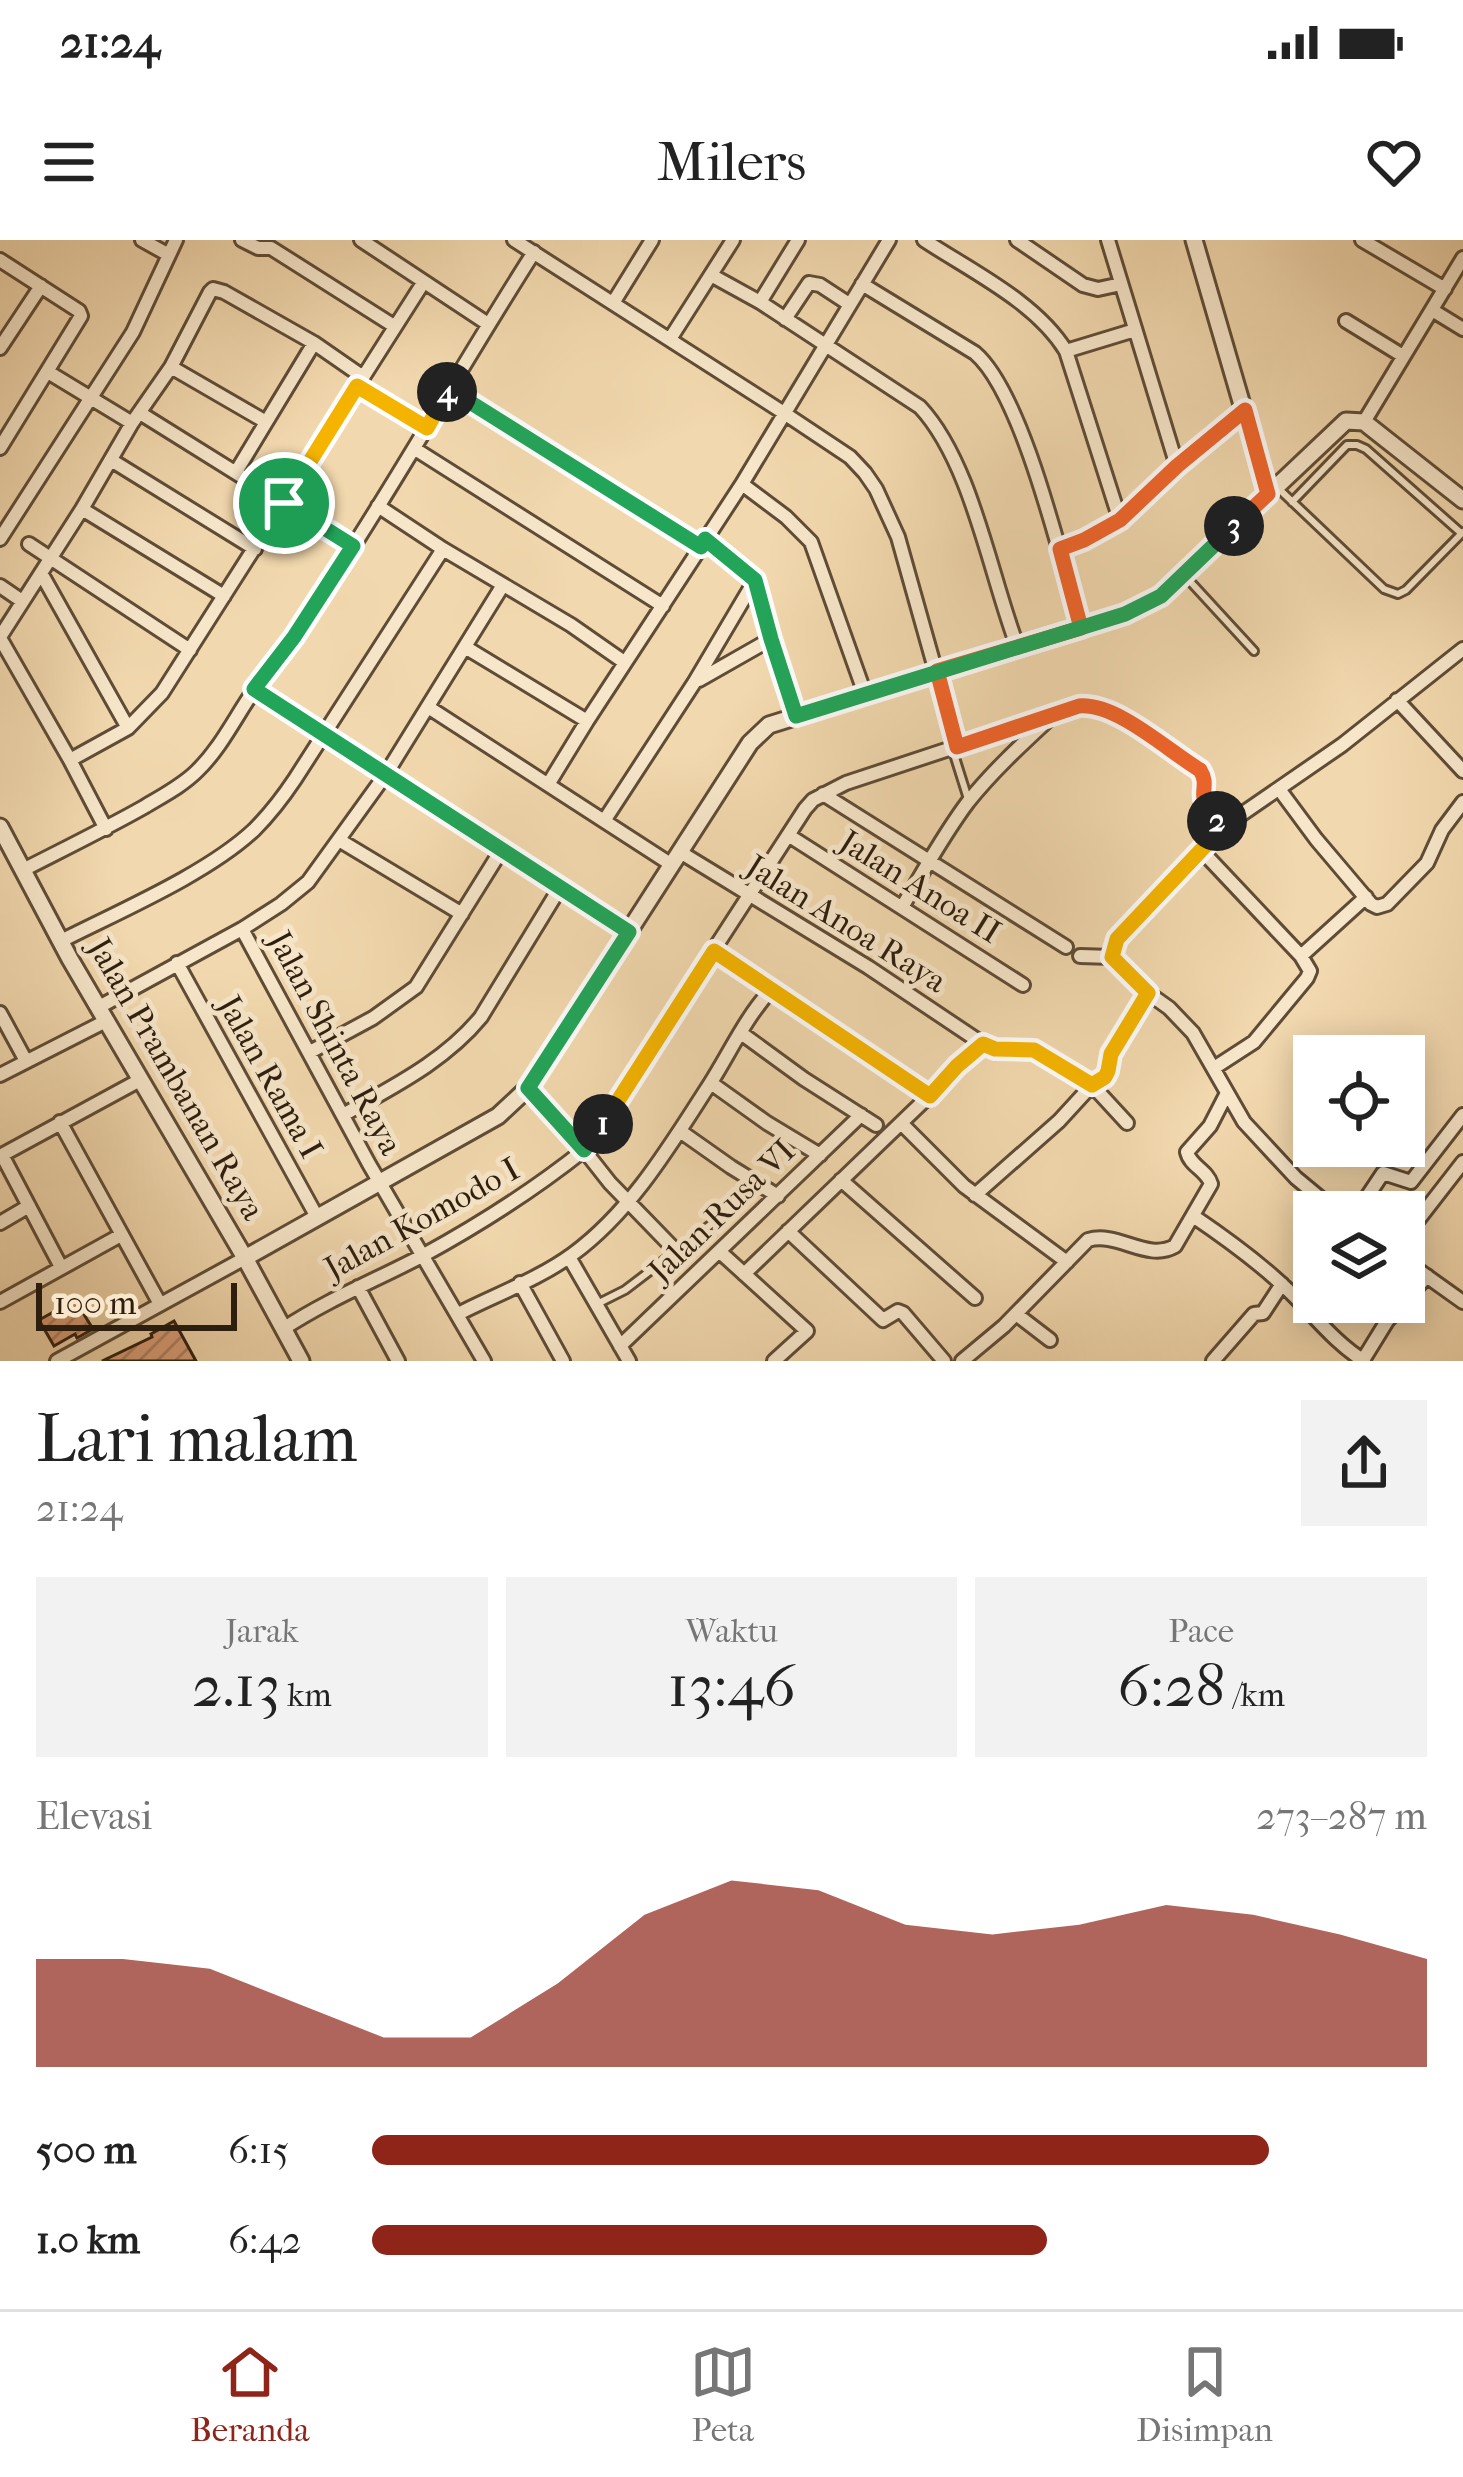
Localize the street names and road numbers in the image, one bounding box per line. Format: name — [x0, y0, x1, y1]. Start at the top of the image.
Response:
street label: Jalan Anoa II — [830, 820, 1008, 952]
street label: Jalan Anoa Raya — [736, 845, 954, 1002]
street label: Jalan Shinta Raya — [258, 922, 411, 1162]
street label: Jalan Prambanan Raya — [78, 929, 273, 1227]
street label: Jalan Rama I — [208, 986, 331, 1165]
street label: Jalan Rusa VI — [638, 1131, 803, 1293]
street label: Jalan Komodo I — [315, 1149, 526, 1290]

